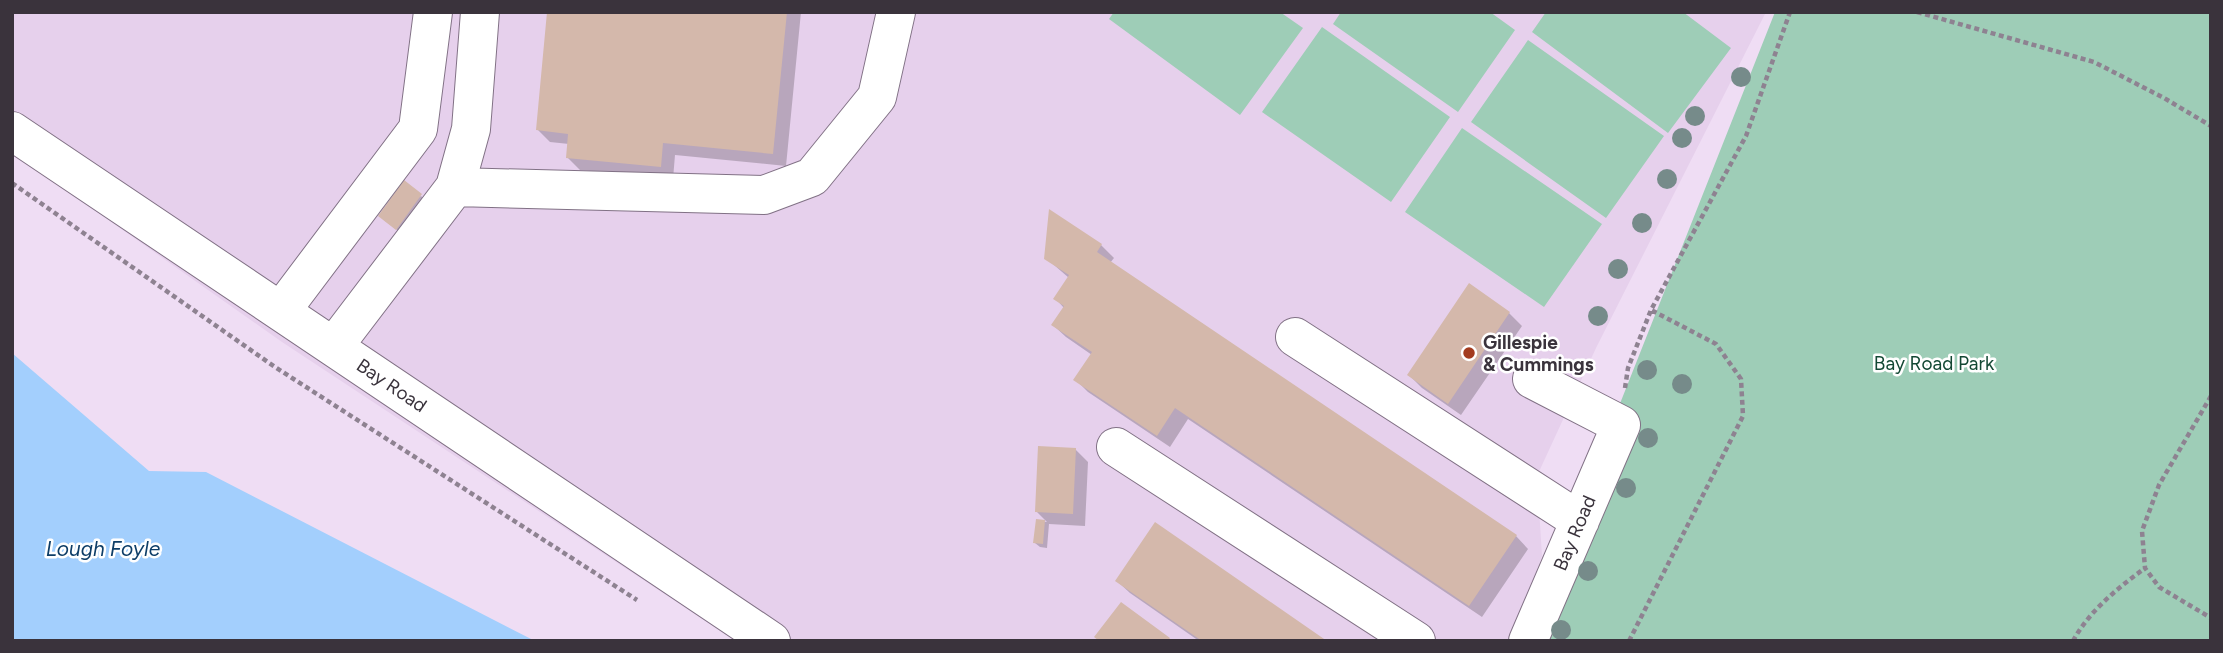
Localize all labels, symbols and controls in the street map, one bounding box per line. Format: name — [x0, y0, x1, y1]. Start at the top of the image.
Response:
place label: Gillespie & Cummings — [1483, 331, 1594, 376]
marker: Gillespie & Cummings — [1461, 345, 1477, 361]
park label: Bay Road Park — [1874, 352, 1995, 375]
street label: Bay Road — [352, 354, 431, 417]
street label: Bay Road — [1548, 492, 1601, 574]
water label: Lough Foyle — [46, 536, 161, 561]

